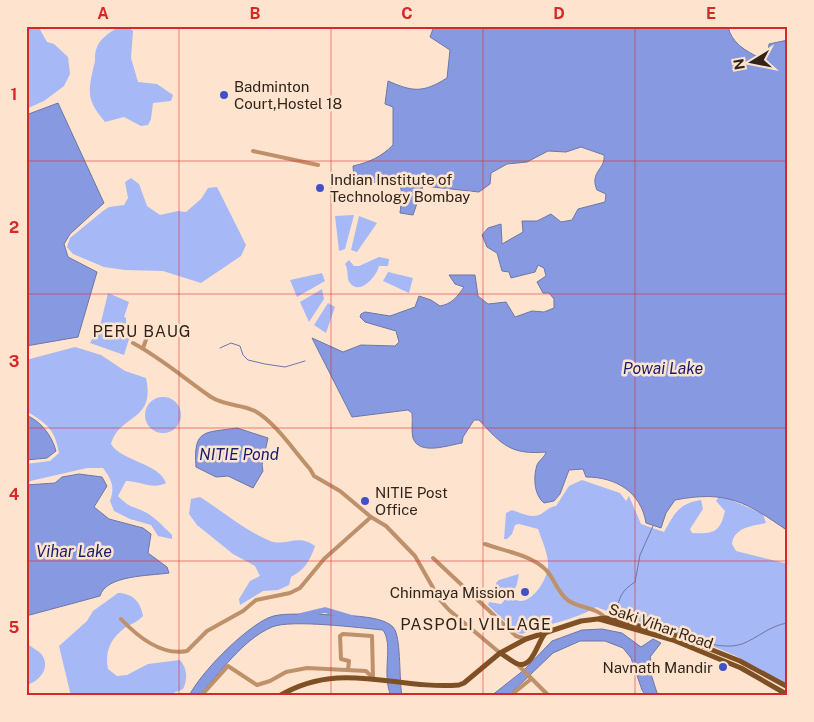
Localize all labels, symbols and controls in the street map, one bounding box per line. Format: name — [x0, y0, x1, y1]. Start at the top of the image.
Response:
text: A — [97, 4, 109, 23]
text: B — [250, 4, 261, 23]
text: C — [401, 4, 413, 23]
text: D — [553, 4, 565, 23]
text: E — [706, 4, 716, 23]
north arrow — [726, 38, 776, 88]
text: N — [730, 57, 748, 71]
place label: Badminton Court,Hostel 18 — [234, 78, 342, 112]
text: 1 — [11, 85, 17, 104]
marker: Badminton Court,Hostel 18 — [218, 89, 230, 101]
place label: Indian Institute of Technology Bombay — [330, 171, 470, 205]
marker: Indian Institute of Technology Bombay — [314, 182, 326, 194]
text: 2 — [9, 218, 19, 237]
district label: PERU BAUG — [92, 322, 192, 341]
text: 3 — [9, 352, 19, 371]
water label: Powai Lake — [623, 359, 703, 378]
water label: NITIE Pond — [199, 445, 280, 464]
place label: NITIE Post Office — [375, 484, 448, 518]
text: 4 — [9, 485, 20, 504]
marker: NITIE Post Office — [359, 495, 371, 507]
water label: Vihar Lake — [36, 542, 112, 561]
place label: Chinmaya Mission — [390, 584, 515, 601]
marker: Chinmaya Mission — [519, 586, 531, 598]
street label: Saki Vihar Road — [606, 600, 716, 652]
district label: PASPOLI VILLAGE — [400, 615, 552, 634]
text: 5 — [9, 618, 20, 637]
place label: Navnath Mandir — [602, 659, 713, 676]
marker: Navnath Mandir — [717, 661, 729, 673]

